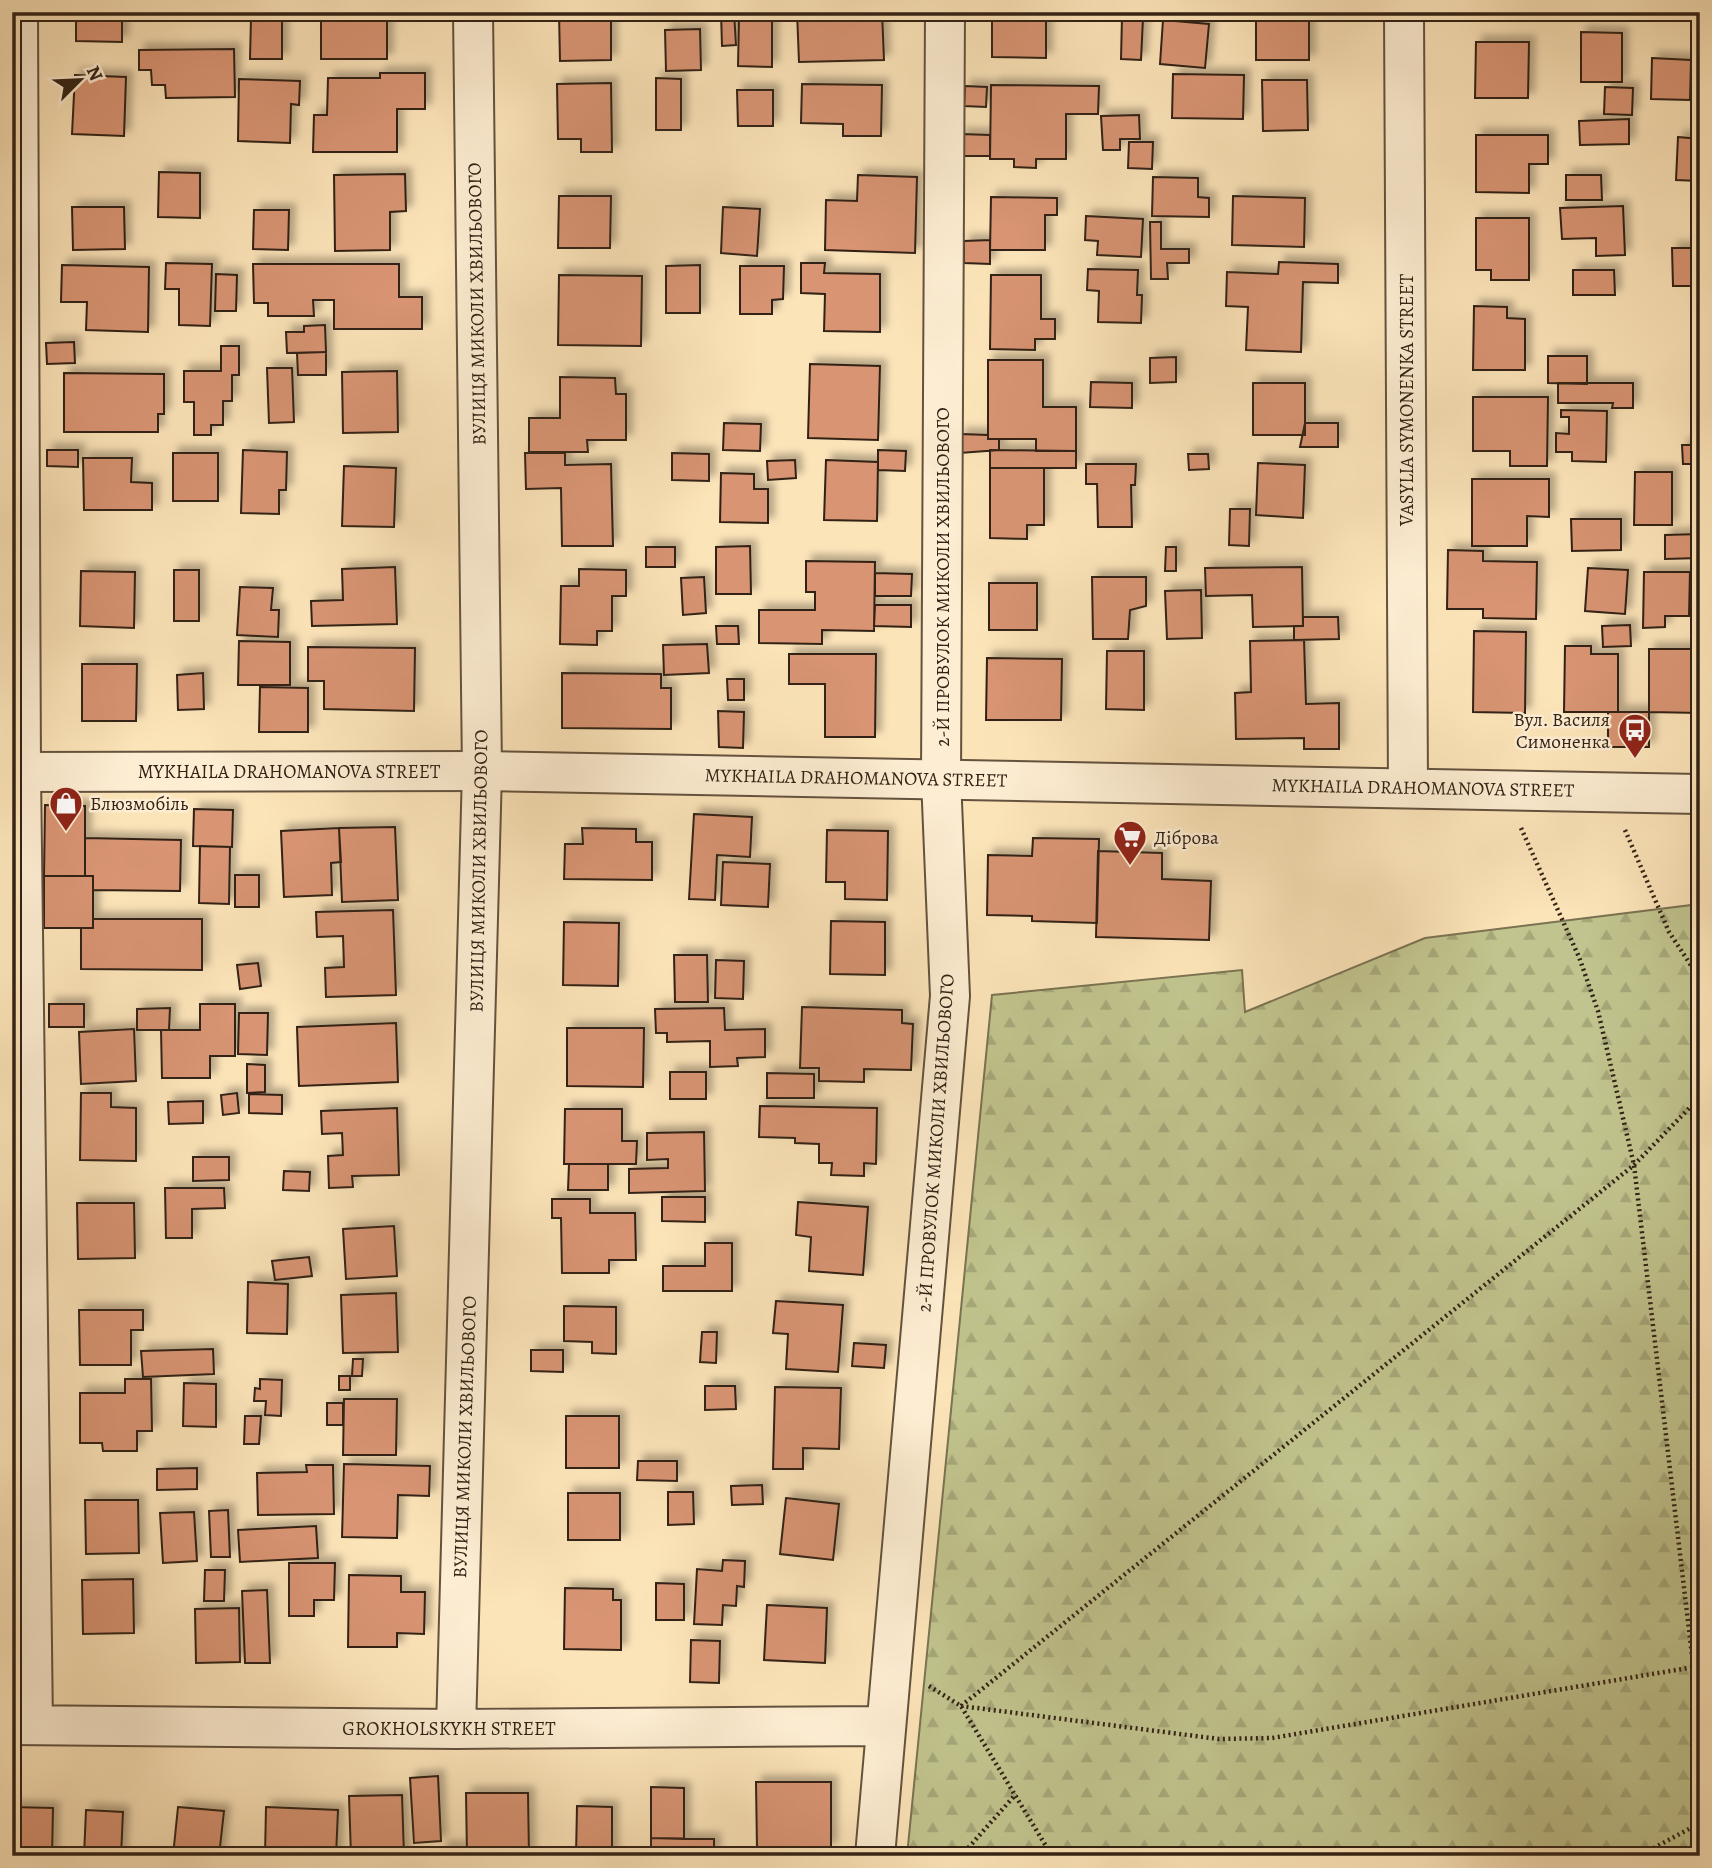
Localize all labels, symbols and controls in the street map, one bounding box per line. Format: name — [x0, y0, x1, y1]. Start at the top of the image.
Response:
north arrow — [46, 46, 116, 116]
text: N — [80, 62, 109, 85]
street label: ВУЛИЦЯ МИКОЛИ ХВИЛЬОВОГО — [462, 162, 492, 446]
street label: VASYLIA SYMONENKA STREET — [1394, 273, 1420, 527]
street label: 2-Й ПРОВУЛОК МИКОЛИ ХВИЛЬОВОГО — [930, 407, 956, 747]
place label: Вул. Василя Симоненка — [1514, 707, 1610, 755]
bus stop icon: Вул. Василя Симоненка — [1616, 711, 1654, 760]
street label: ВУЛИЦЯ МИКОЛИ ХВИЛЬОВОГО — [464, 729, 494, 1013]
street label: MYKHAILA DRAHOMANOVA STREET — [138, 759, 441, 785]
street label: MYKHAILA DRAHOMANOVA STREET — [704, 762, 1008, 794]
street label: MYKHAILA DRAHOMANOVA STREET — [1271, 772, 1575, 804]
shop icon: Блюзмобіль — [47, 784, 85, 833]
place label: Блюзмобіль — [90, 791, 188, 817]
supermarket icon: Діброва — [1111, 818, 1149, 867]
place label: Діброва — [1154, 825, 1219, 851]
street label: 2-Й ПРОВУЛОК МИКОЛИ ХВИЛЬОВОГО — [911, 973, 961, 1313]
street label: ВУЛИЦЯ МИКОЛИ ХВИЛЬОВОГО — [447, 1295, 483, 1579]
street label: GROKHOLSKYKH STREET — [342, 1716, 556, 1742]

